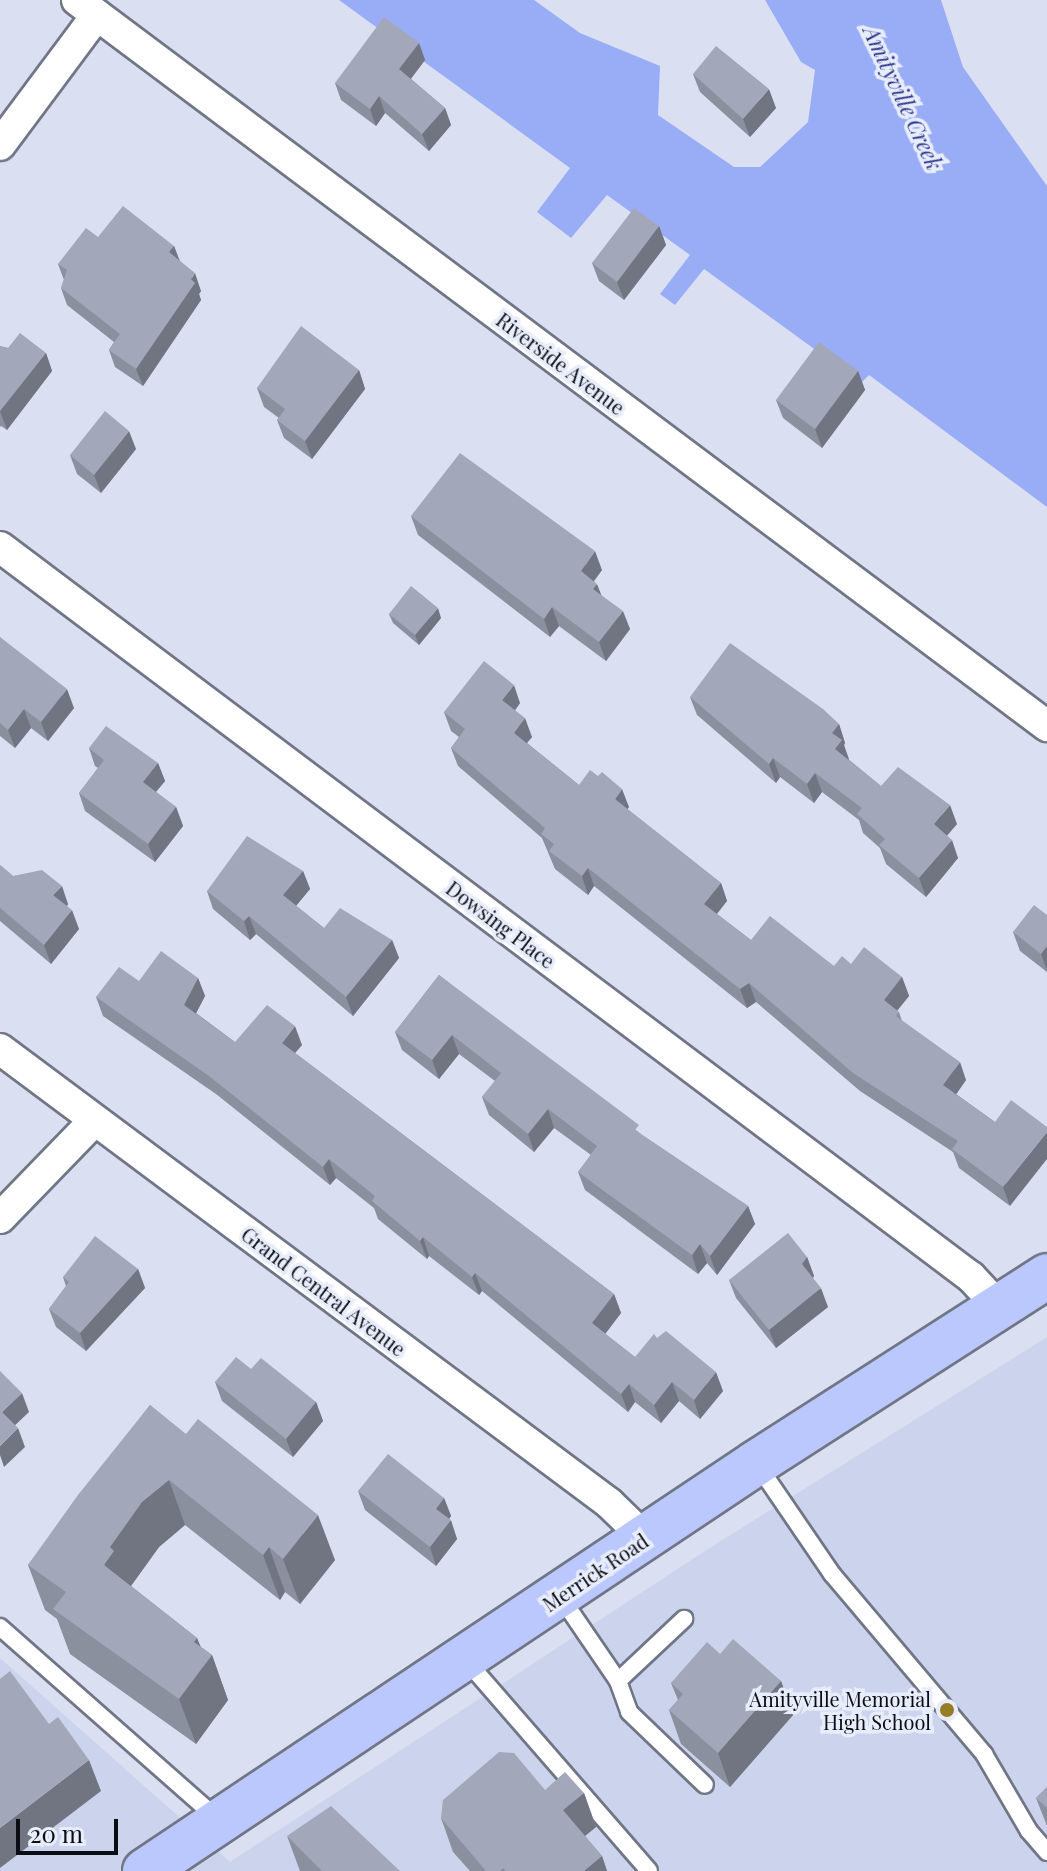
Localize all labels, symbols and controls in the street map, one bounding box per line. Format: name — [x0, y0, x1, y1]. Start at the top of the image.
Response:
water label: Amityville Creek — [858, 22, 948, 174]
street label: Riverside Avenue — [492, 307, 630, 419]
street label: Dowsing Place — [442, 875, 560, 973]
street label: Grand Central Avenue — [237, 1221, 411, 1361]
street label: Merrick Road — [538, 1528, 652, 1616]
place label: Amityville Memorial High School — [749, 1686, 931, 1733]
marker: Amityville Memorial High School — [938, 1701, 956, 1719]
scale bar — [20, 1803, 122, 1853]
text: 20 m — [30, 1817, 83, 1849]

